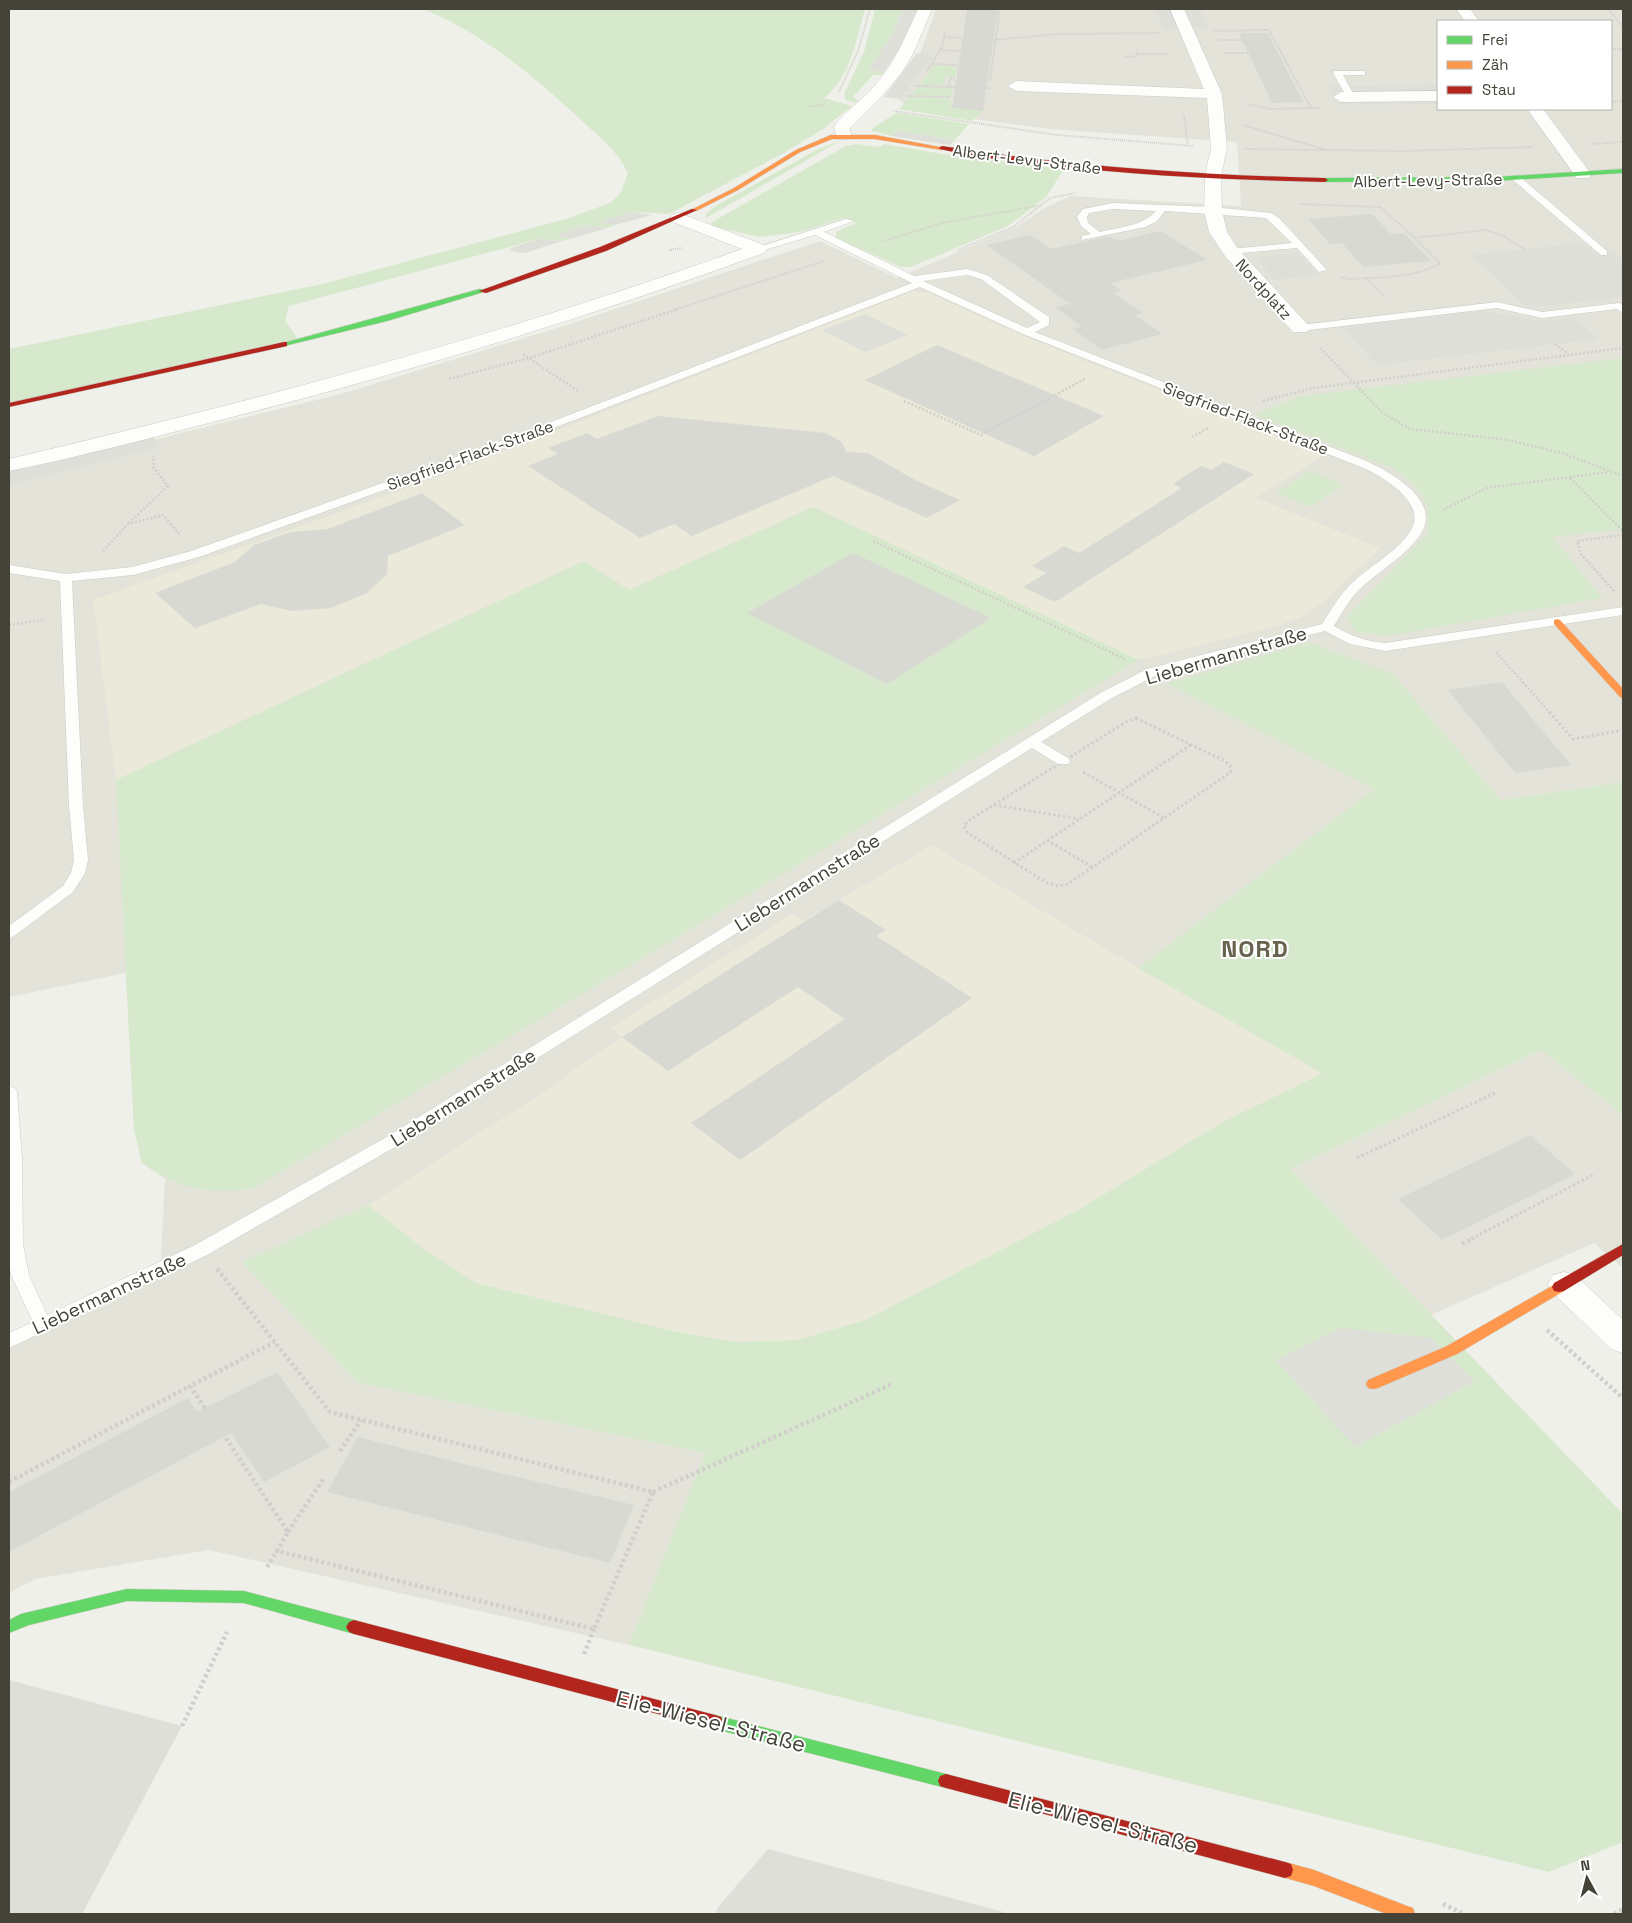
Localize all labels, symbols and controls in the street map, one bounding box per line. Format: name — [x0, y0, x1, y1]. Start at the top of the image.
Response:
legend — [1437, 20, 1612, 110]
text: Frei — [1482, 30, 1508, 49]
text: Zäh — [1482, 55, 1508, 74]
text: Stau — [1482, 80, 1516, 99]
street label: Albert-Levy-Straße — [952, 140, 1102, 179]
street label: Albert-Levy-Straße — [1353, 169, 1503, 192]
street label: Nordplatz — [1231, 254, 1297, 324]
street label: Siegfried-Flack-Straße — [1160, 377, 1332, 460]
street label: Siegfried-Flack-Straße — [384, 416, 556, 495]
street label: Liebermannstraße — [1142, 620, 1310, 691]
street label: Liebermannstraße — [730, 828, 885, 937]
district label: NORD — [1221, 933, 1289, 964]
street label: Liebermannstraße — [386, 1043, 541, 1152]
street label: Liebermannstraße — [28, 1247, 190, 1340]
street label: Elie-Wiesel-Straße — [613, 1684, 809, 1758]
street label: Elie-Wiesel-Straße — [1005, 1785, 1201, 1859]
north arrow — [1562, 1853, 1612, 1903]
text: N — [1580, 1856, 1591, 1875]

